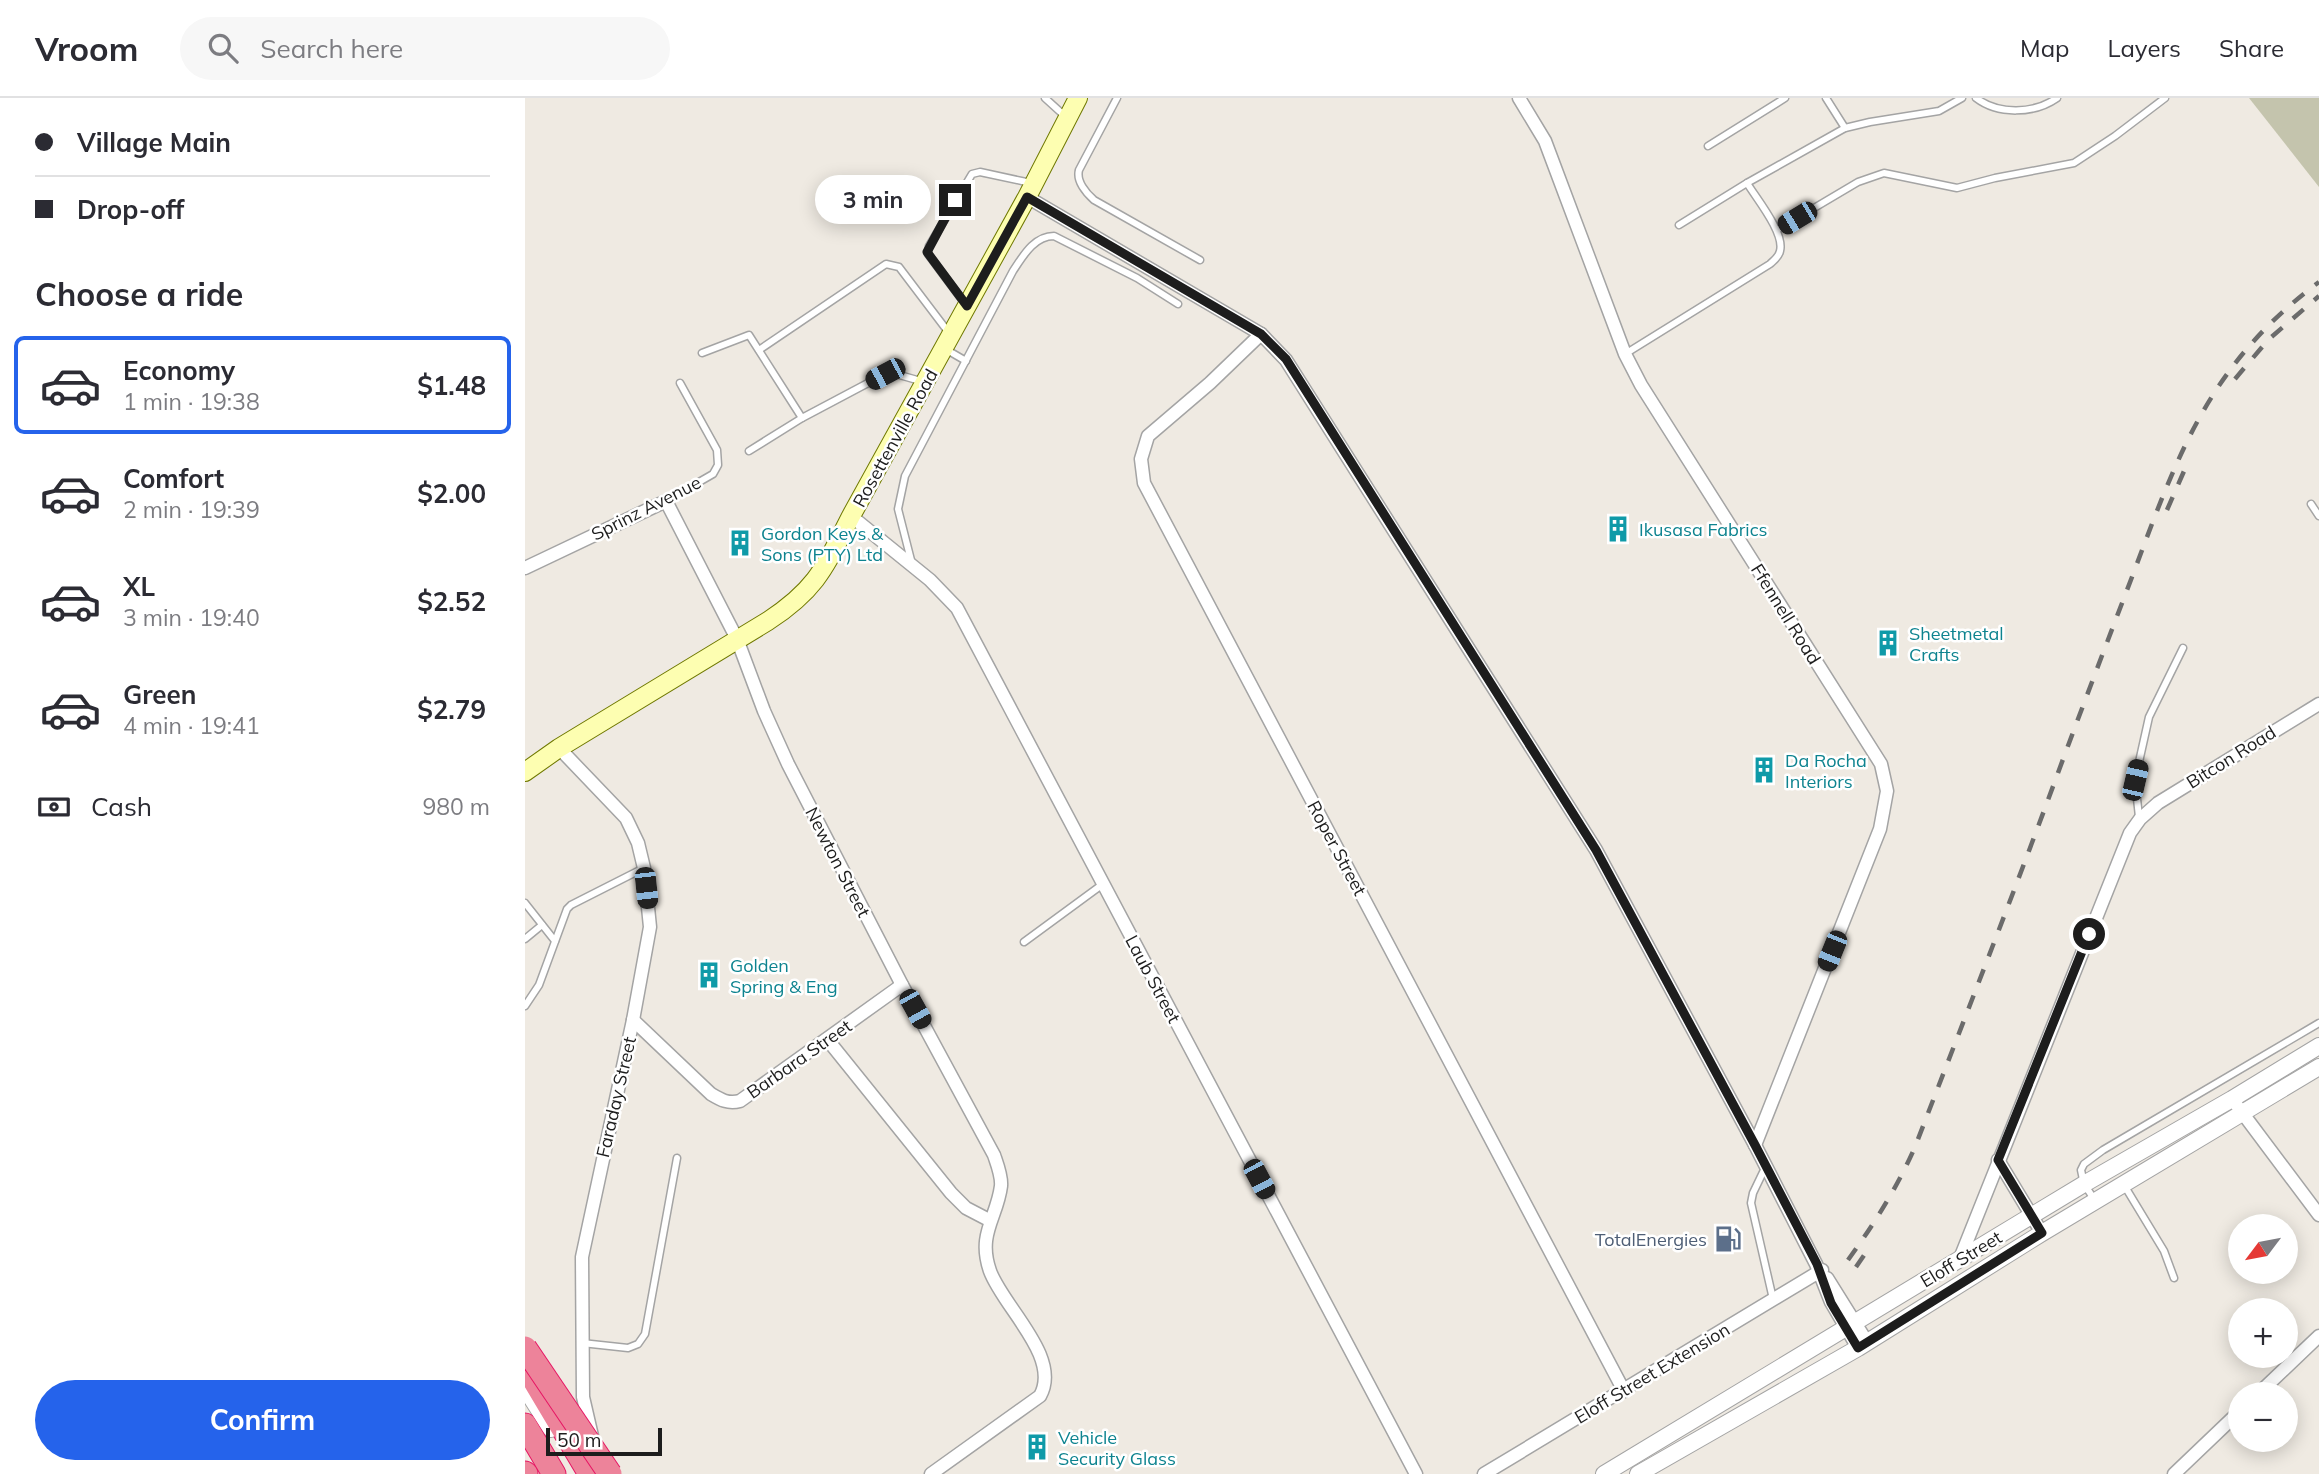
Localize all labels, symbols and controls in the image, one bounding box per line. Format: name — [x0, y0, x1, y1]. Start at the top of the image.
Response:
search box — [180, 17, 670, 80]
text: Vroom — [35, 28, 138, 69]
icon: search — [204, 29, 242, 67]
text: Search here — [260, 32, 403, 65]
text: Map — [2020, 33, 2069, 63]
text: Layers — [2107, 33, 2181, 63]
text: Share — [2219, 33, 2284, 63]
text: Village Main — [77, 126, 231, 159]
callout: 3 min — [815, 176, 931, 224]
route end — [939, 184, 971, 216]
text: 3 min — [843, 185, 903, 214]
text: Drop-off — [77, 193, 184, 226]
car — [1774, 198, 1821, 238]
text: Choose a ride — [35, 274, 243, 314]
icon: car — [39, 354, 102, 417]
text: Economy — [123, 354, 235, 387]
car — [862, 355, 909, 393]
street label: Rosettenville Road — [847, 365, 943, 511]
text: $1.48 — [417, 369, 486, 402]
text: 1 min · 19:38 — [123, 387, 260, 416]
icon: car — [39, 462, 102, 525]
text: Comfort — [123, 462, 224, 495]
street label: Sprinz Avenue — [587, 470, 705, 546]
text: $2.00 — [417, 477, 486, 510]
text: 2 min · 19:39 — [123, 495, 260, 524]
building icon: Ikusasa Fabrics — [1603, 514, 1633, 544]
place label: Ikusasa Fabrics — [1639, 518, 1768, 541]
place label: Gordon Keys & Sons (PTY) Ltd — [761, 522, 884, 566]
building icon: Gordon Keys & Sons (PTY) Ltd — [725, 528, 755, 558]
street label: Ffennell Road — [1746, 560, 1826, 668]
icon: car — [39, 570, 102, 633]
text: XL — [123, 570, 155, 603]
text: $2.52 — [417, 585, 486, 618]
text: 3 min · 19:40 — [123, 603, 260, 632]
place label: Sheetmetal Crafts — [1909, 622, 2004, 666]
building icon: Sheetmetal Crafts — [1873, 628, 1903, 658]
icon: car — [39, 678, 102, 741]
text: Green — [123, 678, 196, 711]
text: $2.79 — [417, 693, 486, 726]
text: 4 min · 19:41 — [123, 711, 260, 740]
street label: Bitcon Road — [2182, 720, 2280, 794]
place label: Da Rocha Interiors — [1785, 749, 1867, 793]
building icon: Da Rocha Interiors — [1749, 755, 1779, 785]
car — [2121, 757, 2150, 803]
icon: cash — [35, 788, 73, 826]
text: Cash — [91, 790, 152, 823]
text: 980 m — [422, 792, 490, 821]
street label: Roper Street — [1302, 797, 1372, 899]
street label: Newton Street — [800, 803, 876, 921]
car — [634, 866, 659, 910]
route start — [2073, 918, 2105, 950]
car — [1815, 928, 1850, 974]
street label: Laub Street — [1120, 931, 1186, 1027]
place label: Golden Spring & Eng — [730, 954, 838, 998]
building icon: Golden Spring & Eng — [694, 960, 724, 990]
car — [896, 986, 935, 1032]
street label: Barbara Street — [742, 1014, 856, 1104]
street label: Faraday Street — [591, 1034, 641, 1160]
car — [1240, 1156, 1279, 1202]
north arrow — [2228, 1214, 2298, 1284]
map controls — [2228, 1214, 2298, 1452]
fuel station icon: TotalEnergies — [1713, 1224, 1743, 1254]
street label: Eloff Street — [1916, 1226, 2006, 1292]
place label: TotalEnergies — [1595, 1228, 1707, 1251]
button: + — [2228, 1298, 2298, 1368]
street label: Eloff Street Extension — [1570, 1318, 1734, 1428]
button: Confirm — [35, 1380, 490, 1460]
button: − — [2228, 1382, 2298, 1452]
scale bar — [546, 1425, 661, 1457]
place label: Vehicle Security Glass — [1058, 1426, 1176, 1470]
text: 50 m — [557, 1428, 601, 1452]
building icon: Vehicle Security Glass — [1022, 1432, 1052, 1462]

